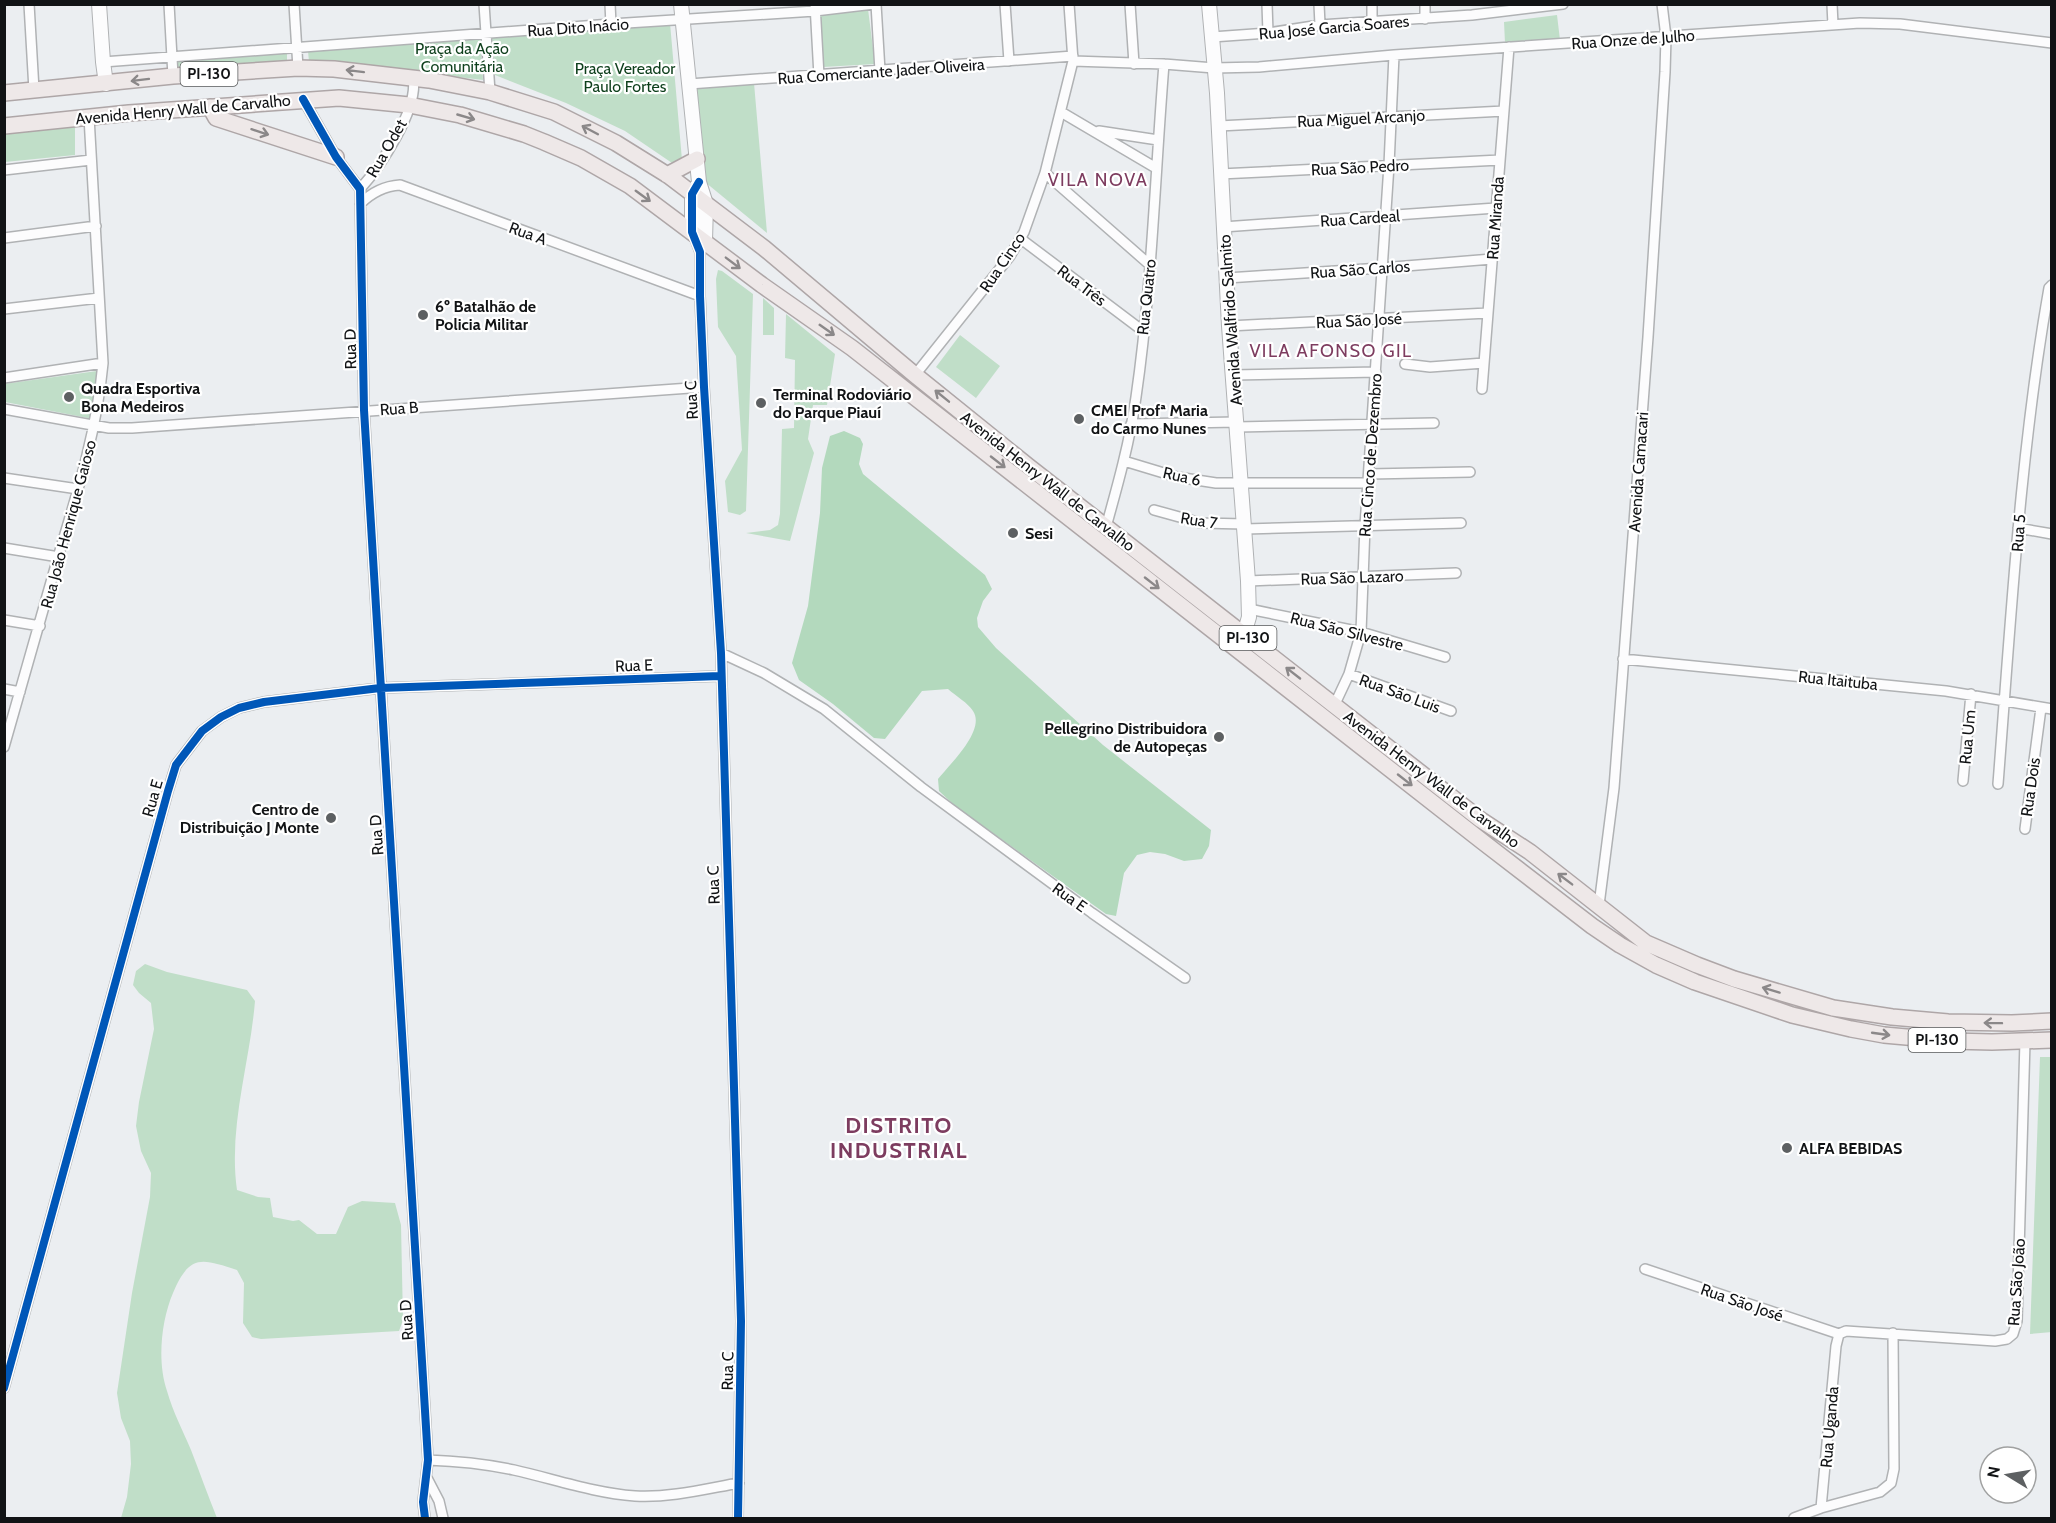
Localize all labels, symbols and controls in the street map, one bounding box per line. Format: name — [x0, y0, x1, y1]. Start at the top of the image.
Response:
street label: Rua José Garcia Soares — [1258, 11, 1410, 44]
street label: Rua Dito Inácio — [527, 14, 630, 41]
street label: Rua Onze de Julho — [1571, 26, 1696, 53]
park label: Praça da Ação Comunitária — [415, 39, 509, 76]
street label: Rua Comerciante Jader Oliveira — [777, 55, 986, 88]
park label: Praça Vereador Paulo Fortes — [575, 59, 676, 96]
road number: PI-130 — [180, 62, 238, 86]
one-way arrow — [346, 65, 365, 76]
one-way arrow — [130, 75, 150, 86]
street label: Avenida Henry Wall de Carvalho — [75, 91, 292, 128]
street label: Rua Miguel Arcanjo — [1297, 106, 1426, 131]
one-way arrow — [456, 112, 475, 124]
street label: Rua Odet — [362, 115, 411, 181]
one-way arrow — [581, 123, 599, 135]
one-way arrow — [250, 127, 269, 138]
street label: Rua São Pedro — [1310, 155, 1410, 180]
district label: VILA NOVA — [1048, 169, 1148, 191]
street label: Rua Miranda — [1483, 175, 1508, 260]
one-way arrow — [635, 189, 651, 202]
street label: Rua Cardeal — [1319, 206, 1401, 231]
street label: Rua A — [506, 218, 550, 249]
street label: Rua Cinco — [976, 229, 1029, 296]
street label: Avenida Walfrido Salmito — [1215, 234, 1246, 406]
street label: Rua São Carlos — [1309, 256, 1411, 282]
one-way arrow — [725, 257, 741, 269]
street label: Rua Quatro — [1133, 258, 1160, 336]
street label: Rua Três — [1054, 261, 1110, 310]
place label: 6º Batalhão de Policia Militar — [435, 297, 536, 334]
marker: 6º Batalhão de Policia Militar — [416, 308, 430, 322]
street label: Rua São José — [1316, 309, 1402, 332]
one-way arrow — [819, 324, 835, 336]
street label: Rua D — [341, 328, 360, 370]
district label: VILA AFONSO GIL — [1249, 340, 1413, 362]
street label: Rua Cinco de Dezembro — [1355, 372, 1386, 537]
place label: Quadra Esportiva Bona Medeiros — [81, 379, 200, 416]
street label: Rua C — [681, 380, 702, 420]
place label: Terminal Rodoviário do Parque Piauí — [773, 385, 912, 422]
marker: Quadra Esportiva Bona Medeiros — [62, 390, 76, 404]
one-way arrow — [934, 390, 950, 403]
marker: Terminal Rodoviário do Parque Piauí — [754, 396, 768, 410]
street label: Rua B — [379, 398, 419, 419]
place label: CMEI Profª Maria do Carmo Nunes — [1091, 401, 1208, 438]
street label: Avenida Henry Wall de Carvalho — [957, 407, 1139, 555]
street label: Avenida Camacari — [1625, 411, 1652, 533]
marker: CMEI Profª Maria do Carmo Nunes — [1072, 412, 1086, 426]
street label: Rua João Henrique Gaioso — [37, 438, 100, 610]
one-way arrow — [990, 456, 1006, 469]
street label: Rua 6 — [1161, 463, 1203, 490]
street label: Rua 7 — [1179, 508, 1219, 533]
street label: Rua 5 — [2008, 514, 2029, 553]
place label: Sesi — [1025, 524, 1053, 543]
marker: Sesi — [1006, 526, 1020, 540]
street label: Rua São Lazaro — [1300, 566, 1404, 589]
one-way arrow — [1143, 576, 1159, 589]
street label: Rua São Silvestre — [1288, 608, 1405, 655]
road number: PI-130 — [1220, 626, 1276, 650]
street label: Rua E — [615, 655, 653, 676]
one-way arrow — [1285, 667, 1301, 680]
street label: Rua Itaituba — [1797, 667, 1879, 694]
street label: Rua São Luis — [1357, 670, 1443, 717]
street label: Avenida Henry Wall de Carvalho — [1340, 707, 1524, 852]
street label: Rua Um — [1956, 709, 1979, 765]
place label: Pellegrino Distribuidora de Autopeças — [1044, 719, 1207, 756]
marker: Pellegrino Distribuidora de Autopeças — [1212, 730, 1226, 744]
street label: Rua Dois — [2017, 756, 2044, 818]
one-way arrow — [1397, 773, 1413, 786]
street label: Rua E — [138, 777, 167, 819]
place label: Centro de Distribuição J Monte — [180, 800, 319, 837]
marker: Centro de Distribuição J Monte — [324, 811, 338, 825]
street label: Rua D — [366, 814, 387, 856]
street label: Rua C — [703, 865, 724, 905]
one-way arrow — [1558, 873, 1574, 885]
street label: Rua E — [1049, 879, 1091, 916]
one-way arrow — [1762, 984, 1781, 995]
one-way arrow — [1984, 1017, 2004, 1029]
road number: PI-130 — [1908, 1028, 1966, 1052]
one-way arrow — [1871, 1029, 1891, 1040]
district label: DISTRITO INDUSTRIAL — [830, 1112, 968, 1164]
place label: ALFA BEBIDAS — [1799, 1139, 1902, 1158]
marker: ALFA BEBIDAS — [1780, 1141, 1794, 1155]
street label: Rua São João — [2004, 1237, 2029, 1326]
street label: Rua São José — [1698, 1279, 1786, 1325]
street label: Rua D — [396, 1299, 417, 1341]
street label: Rua C — [718, 1351, 737, 1391]
street label: Rua Uganda — [1816, 1385, 1843, 1469]
north arrow — [1978, 1445, 2038, 1505]
text: N — [1983, 1465, 2004, 1480]

